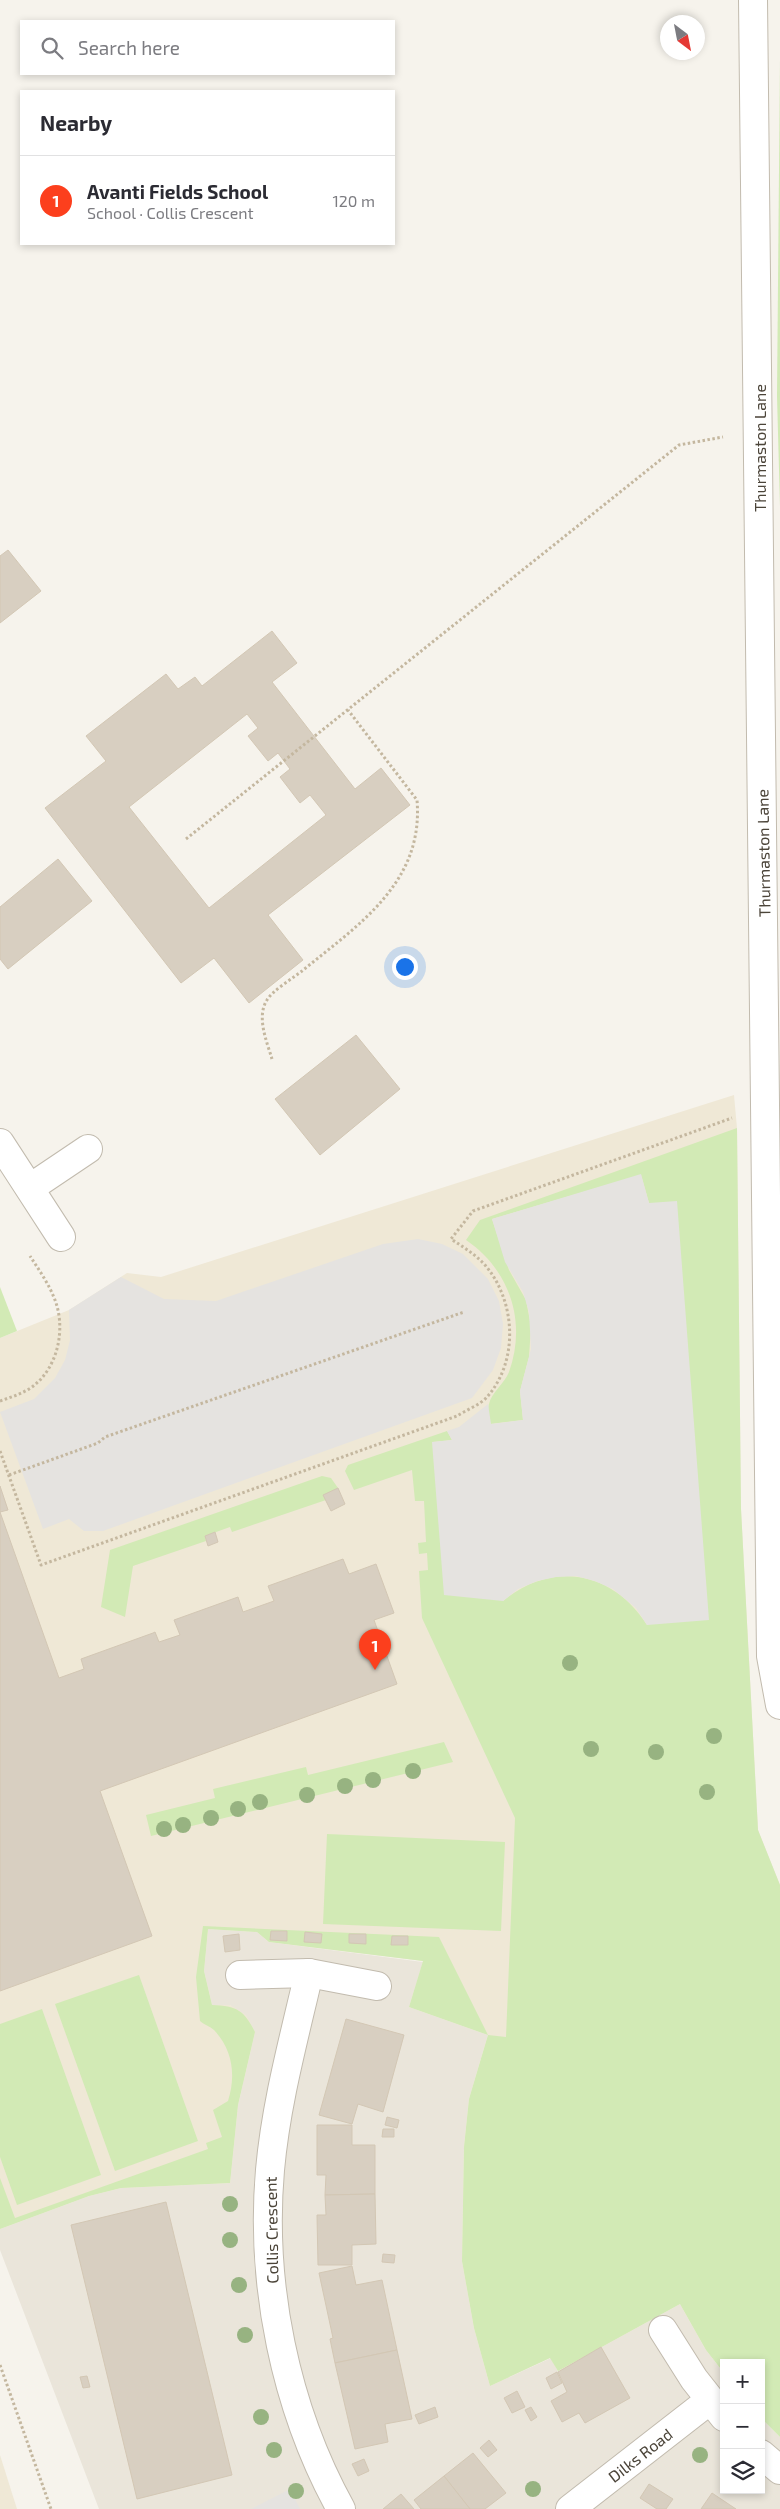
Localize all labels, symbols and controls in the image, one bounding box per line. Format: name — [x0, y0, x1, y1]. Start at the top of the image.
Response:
north arrow — [660, 15, 705, 60]
search box — [20, 20, 395, 75]
icon: search — [38, 34, 66, 62]
text: Search here — [78, 36, 180, 59]
text: Nearby — [40, 110, 112, 135]
text: Avanti Fields School — [87, 180, 268, 203]
text: 1 — [53, 191, 59, 210]
text: 120 m — [332, 191, 375, 210]
text: School · Collis Crescent — [87, 203, 254, 222]
street label: Thurmaston Lane — [750, 384, 769, 512]
street label: Thurmaston Lane — [752, 789, 774, 917]
your location — [392, 954, 418, 980]
pin: 1 — [359, 1629, 391, 1670]
street label: Collis Crescent — [261, 2176, 281, 2284]
map controls — [720, 2359, 765, 2494]
button: + — [720, 2359, 765, 2404]
button: − — [720, 2404, 765, 2449]
street label: Dilks Road — [604, 2424, 676, 2486]
button: layers — [720, 2449, 765, 2494]

